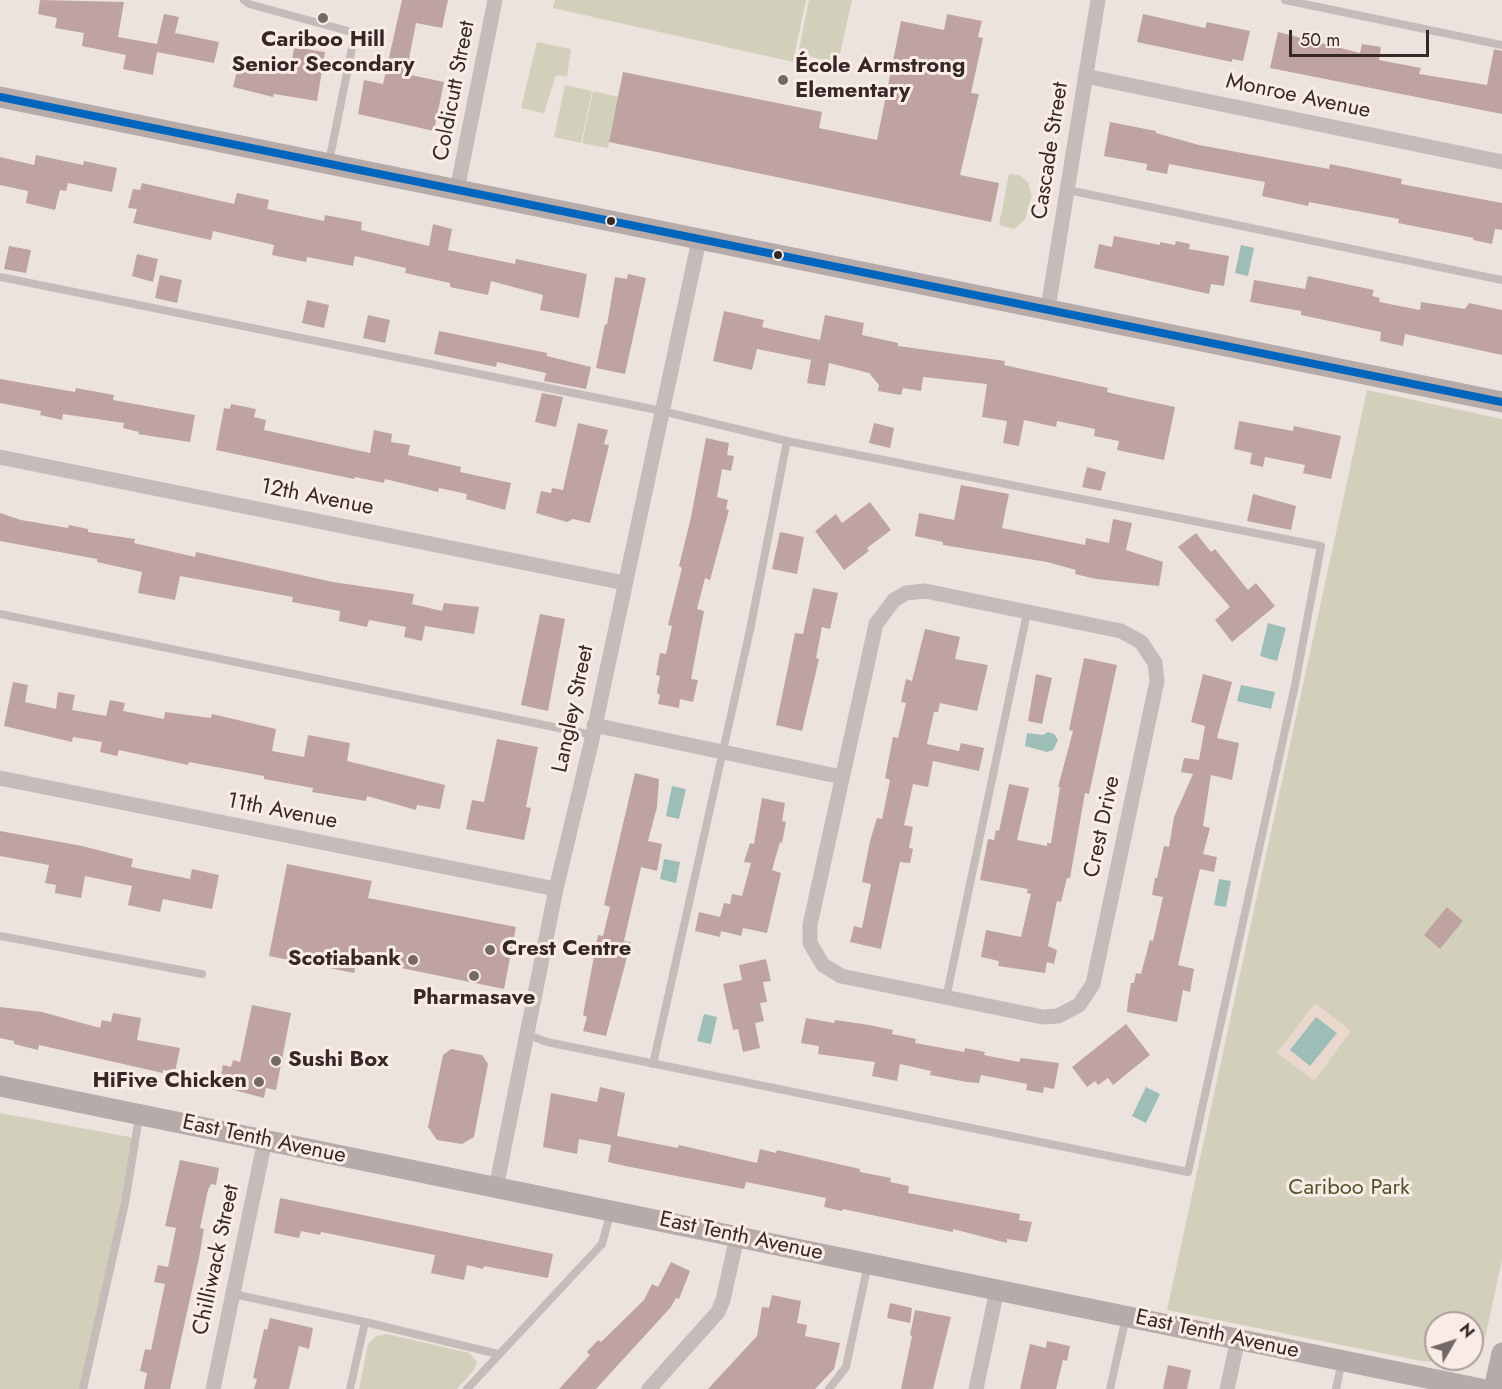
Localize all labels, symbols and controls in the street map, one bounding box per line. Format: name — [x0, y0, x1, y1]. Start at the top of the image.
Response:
marker: Cariboo Hill Senior Secondary — [316, 11, 330, 25]
scale bar — [1292, 18, 1432, 56]
street label: Coldicutt Street — [428, 19, 482, 163]
text: 50 m — [1300, 27, 1340, 53]
place label: Cariboo Hill Senior Secondary — [231, 28, 415, 80]
place label: École Armstrong Elementary — [795, 54, 965, 106]
street label: Monroe Avenue — [1223, 69, 1373, 125]
marker: École Armstrong Elementary — [776, 73, 790, 87]
street label: Cascade Street — [1027, 80, 1075, 222]
unlabelled marker — [605, 215, 617, 227]
unlabelled marker — [772, 249, 784, 261]
street label: 12th Avenue — [258, 474, 376, 522]
street label: Langley Street — [548, 643, 600, 775]
street label: Crest Drive — [1079, 774, 1127, 880]
street label: 11th Avenue — [225, 788, 339, 836]
place label: Crest Centre — [502, 937, 631, 963]
marker: Crest Centre — [483, 943, 497, 957]
place label: Scotiabank — [288, 947, 401, 973]
marker: Scotiabank — [406, 953, 420, 967]
marker: Pharmasave — [467, 969, 481, 983]
place label: Pharmasave — [413, 986, 535, 1012]
place label: Sushi Box — [288, 1048, 389, 1074]
marker: Sushi Box — [269, 1054, 283, 1068]
place label: HiFive Chicken — [92, 1069, 247, 1095]
marker: HiFive Chicken — [252, 1075, 266, 1089]
street label: East Tenth Avenue — [180, 1110, 348, 1170]
park label: Cariboo Park — [1288, 1176, 1410, 1202]
street label: Chilliwack Street — [188, 1182, 246, 1338]
street label: East Tenth Avenue — [657, 1207, 825, 1267]
street label: East Tenth Avenue — [1133, 1305, 1301, 1365]
north arrow — [1424, 1311, 1484, 1371]
text: N — [1454, 1318, 1480, 1343]

